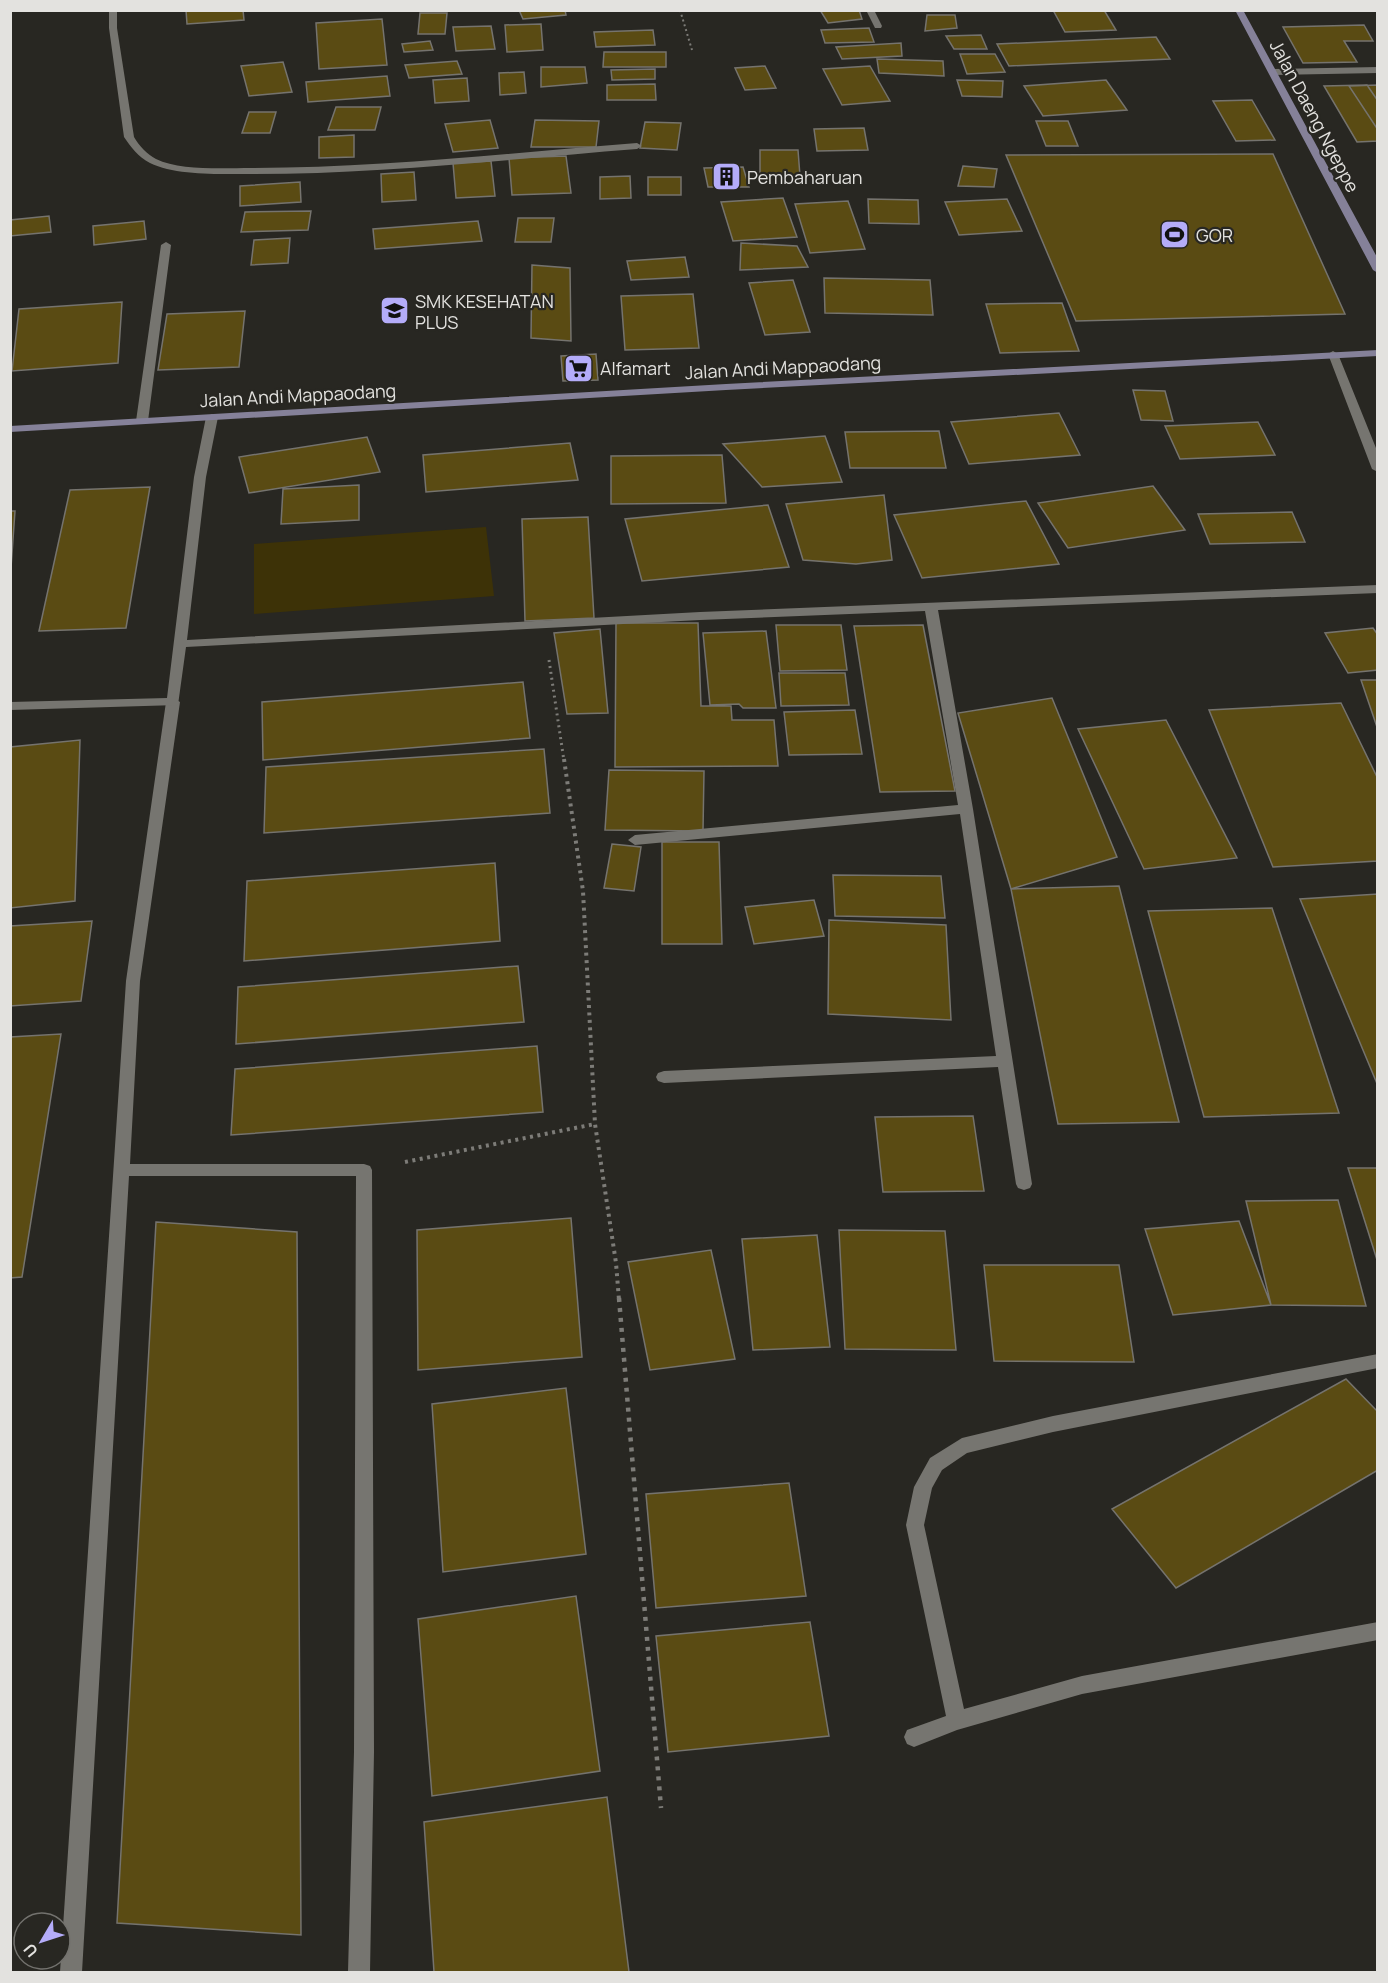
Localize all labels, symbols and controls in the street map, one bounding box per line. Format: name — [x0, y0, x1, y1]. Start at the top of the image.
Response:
street label: Jalan Daeng Ngeppe — [1265, 36, 1365, 196]
building icon: Pembaharuan — [710, 161, 742, 193]
place label: Pembaharuan — [747, 165, 863, 189]
sports icon: GOR — [1159, 219, 1191, 251]
place label: GOR — [1196, 223, 1233, 247]
place label: SMK KESEHATAN PLUS — [415, 289, 554, 334]
school or university icon: SMK KESEHATAN PLUS — [378, 295, 410, 327]
street label: Jalan Andi Mappaodang — [684, 350, 882, 384]
supermarket icon: Alfamart — [563, 352, 595, 384]
place label: Alfamart — [600, 356, 671, 380]
street label: Jalan Andi Mappaodang — [199, 378, 397, 412]
north arrow — [12, 1911, 72, 1971]
text: U — [18, 1939, 43, 1962]

